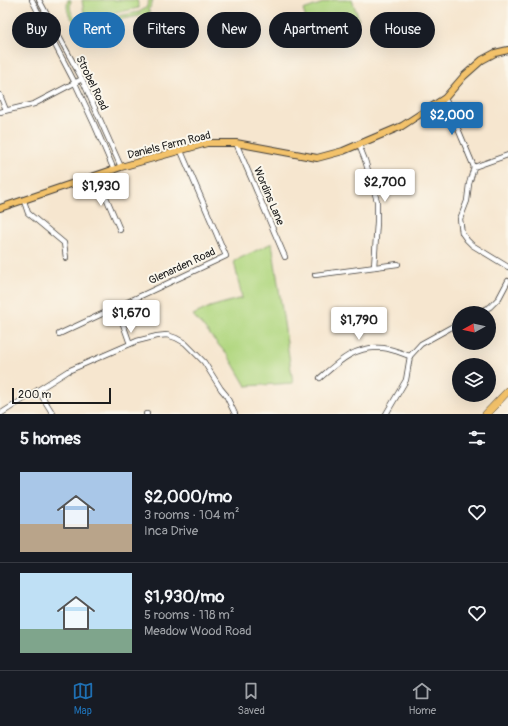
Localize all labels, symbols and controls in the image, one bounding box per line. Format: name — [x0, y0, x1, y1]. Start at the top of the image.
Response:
chip: Buy — [12, 12, 61, 48]
chip: Rent — [69, 12, 125, 48]
chip: Filters — [133, 12, 199, 48]
chip: New — [207, 12, 261, 48]
chip: Apartment — [269, 12, 362, 48]
chip: House — [370, 12, 435, 48]
street label: Strobel Road — [73, 54, 111, 112]
pin: $2,000 — [419, 102, 485, 136]
text: $2,000 — [430, 107, 474, 123]
street label: Daniels Farm Road — [126, 128, 212, 162]
street label: Wordins Lane — [251, 165, 287, 228]
pin: $2,700 — [352, 169, 418, 203]
pin: $1,930 — [68, 173, 134, 207]
text: $2,700 — [364, 174, 406, 190]
text: $1,930 — [82, 178, 120, 194]
street label: Glenarden Road — [147, 245, 217, 287]
pin: $1,670 — [98, 300, 164, 334]
text: $1,670 — [112, 305, 150, 321]
north arrow — [452, 306, 496, 350]
map controls — [452, 306, 496, 402]
pin: $1,790 — [326, 307, 392, 341]
text: $1,790 — [340, 312, 378, 328]
button: layers — [452, 358, 496, 402]
scale bar — [12, 386, 111, 405]
text: 200 m — [18, 388, 51, 401]
icon: filters — [466, 427, 488, 449]
text: 5 homes — [20, 428, 81, 449]
text: $2,000/mo — [144, 486, 232, 507]
icon: home — [52, 488, 100, 536]
icon: heart — [466, 501, 488, 523]
text: 3 rooms · 104 m² — [144, 507, 239, 523]
text: Inca Drive — [144, 523, 198, 539]
text: $1,930/mo — [144, 586, 224, 607]
icon: home — [52, 589, 100, 637]
icon: heart — [466, 602, 488, 624]
text: 5 rooms · 118 m² — [144, 607, 234, 623]
text: Meadow Wood Road — [144, 623, 252, 639]
tab: Map — [72, 680, 94, 717]
tab: Saved — [237, 680, 265, 717]
tab: Home — [408, 680, 436, 717]

